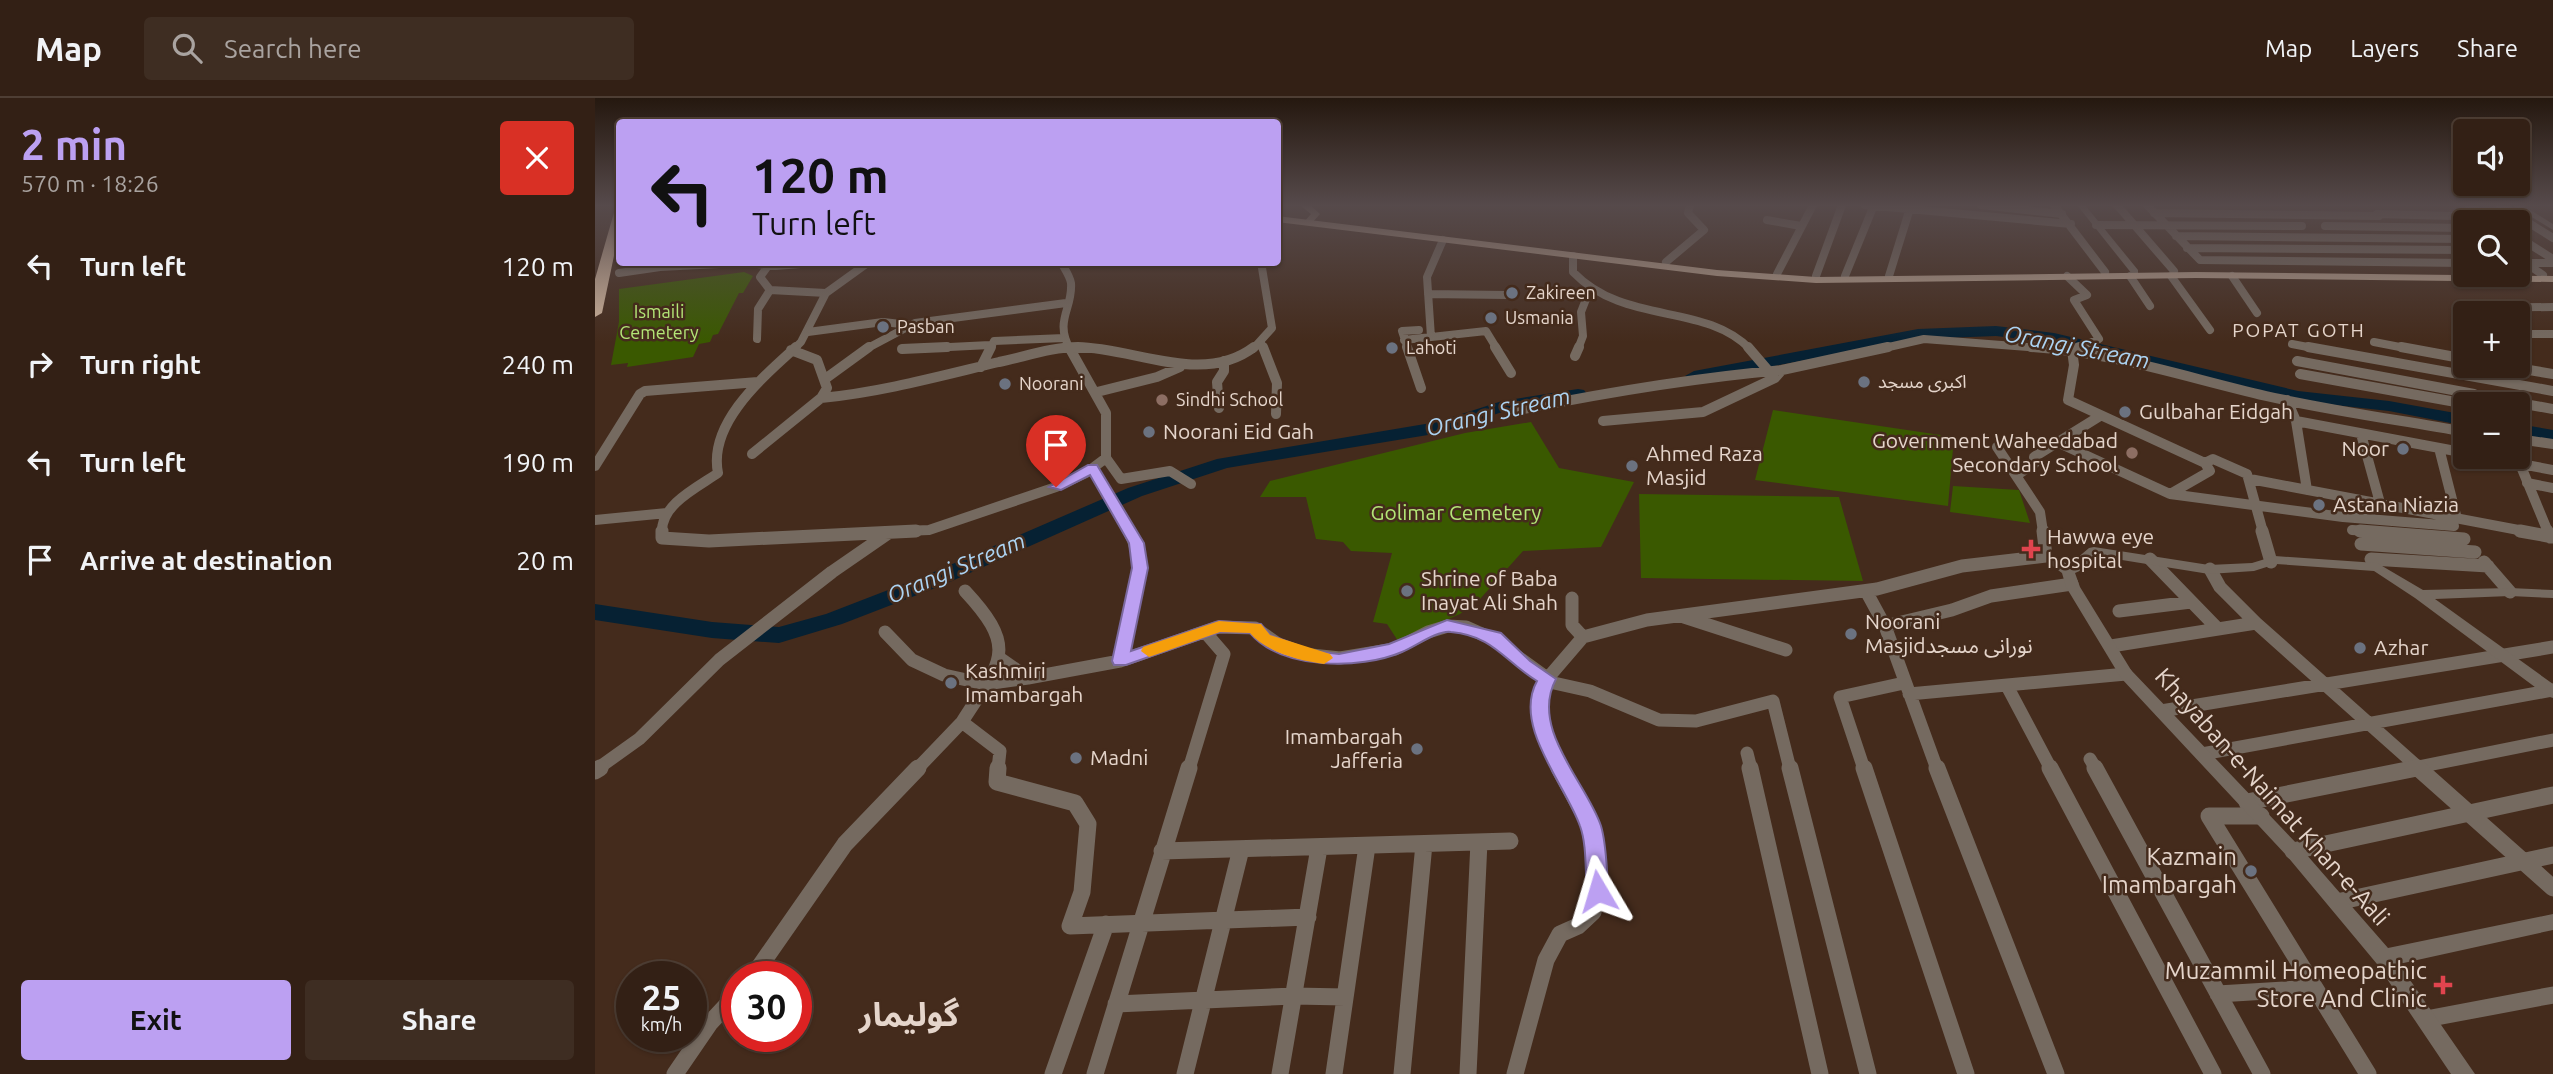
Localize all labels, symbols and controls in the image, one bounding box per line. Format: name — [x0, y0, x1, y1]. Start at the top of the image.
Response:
search box — [144, 17, 634, 80]
icon: search — [168, 29, 206, 67]
text: Map — [35, 30, 102, 67]
text: Search here — [224, 34, 362, 63]
text: Map — [2265, 35, 2312, 62]
text: Layers — [2350, 35, 2419, 62]
text: Share — [2457, 35, 2518, 62]
map controls — [2453, 119, 2530, 469]
button: sound — [2453, 119, 2530, 196]
text: 2 min — [21, 121, 127, 168]
button: close — [500, 121, 574, 195]
icon: left — [637, 147, 728, 238]
text: 120 m — [752, 147, 889, 202]
text: 570 m · 18:26 — [21, 171, 159, 196]
text: Turn left — [752, 205, 876, 241]
button: search — [2453, 210, 2530, 287]
icon: left — [21, 247, 59, 285]
text: Turn left — [80, 252, 186, 281]
text: 120 m — [502, 252, 574, 281]
place label: Zakireen — [1526, 282, 1596, 302]
marker: Zakireen — [1504, 285, 1520, 301]
park label: Ismaili Cemetery — [619, 301, 699, 342]
button: + — [2453, 301, 2530, 378]
place label: Usmania — [1505, 307, 1574, 327]
marker: Usmania — [1483, 310, 1499, 326]
place label: Pasban — [897, 316, 955, 336]
marker: Pasban — [875, 319, 891, 335]
district label: POPAT GOTH — [2232, 319, 2366, 341]
water label: Orangi Stream — [2002, 320, 2152, 373]
place label: Lahoti — [1406, 337, 1457, 357]
marker: Lahoti — [1384, 340, 1400, 356]
icon: right — [21, 345, 59, 383]
text: Turn right — [80, 350, 201, 379]
text: 240 m — [502, 350, 574, 379]
place label: اکبری مسجد — [1878, 371, 1967, 393]
place label: Noorani — [1019, 373, 1084, 393]
marker: اکبری مسجد — [1856, 374, 1872, 390]
marker: Noorani — [997, 376, 1013, 392]
water label: Orangi Stream — [1423, 383, 1573, 440]
place label: Sindhi School — [1176, 389, 1284, 409]
marker: Sindhi School — [1154, 392, 1170, 408]
button: − — [2453, 392, 2530, 469]
place label: Gulbahar Eidgah — [2139, 399, 2293, 423]
marker: Gulbahar Eidgah — [2117, 404, 2133, 420]
pin — [1026, 415, 1086, 487]
place label: Noorani Eid Gah — [1163, 419, 1314, 443]
marker: Noorani Eid Gah — [1141, 424, 1157, 440]
icon: arrive — [1037, 426, 1075, 464]
place label: Government Waheedabad Secondary School — [1872, 428, 2118, 476]
place label: Noor — [2341, 436, 2389, 460]
place label: Ahmed Raza Masjid — [1646, 441, 1763, 489]
marker: Noor — [2395, 441, 2411, 457]
icon: left — [21, 443, 59, 481]
marker: Government Waheedabad Secondary School — [2124, 445, 2140, 461]
text: Turn left — [80, 448, 186, 477]
text: 190 m — [502, 448, 574, 477]
marker: Ahmed Raza Masjid — [1624, 458, 1640, 474]
place label: Astana Niazia — [2333, 492, 2459, 516]
marker: Astana Niazia — [2311, 497, 2327, 513]
park label: Golimar Cemetery — [1370, 500, 1542, 524]
place label: Hawwa eye hospital — [2047, 524, 2154, 572]
water label: Orangi Stream — [883, 527, 1029, 608]
marker: Hawwa eye hospital — [2021, 539, 2041, 559]
icon: arrive — [21, 541, 59, 579]
text: Arrive at destination — [80, 546, 333, 575]
text: 20 m — [516, 546, 574, 575]
place label: Shrine of Baba Inayat Ali Shah — [1421, 566, 1558, 614]
marker: Shrine of Baba Inayat Ali Shah — [1399, 583, 1415, 599]
place label: Noorani Masjidنورانی مسجد — [1865, 609, 2033, 658]
marker: Noorani Masjidنورانی مسجد — [1843, 626, 1859, 642]
place label: Azhar — [2374, 635, 2428, 659]
marker: Azhar — [2352, 640, 2368, 656]
place label: Kashmiri Imambargah — [965, 658, 1083, 706]
street label: Khayaban-e-Naimat Khan-e-Aali — [2150, 663, 2395, 931]
marker: Kashmiri Imambargah — [943, 675, 959, 691]
place label: Imambargah Jafferia — [1285, 724, 1403, 772]
marker: Imambargah Jafferia — [1409, 741, 1425, 757]
place label: Madni — [1090, 745, 1148, 769]
marker: Madni — [1068, 750, 1084, 766]
place label: Kazmain Imambargah — [2102, 843, 2237, 898]
position arrow — [1561, 854, 1635, 928]
marker: Kazmain Imambargah — [2243, 863, 2259, 879]
place label: Muzammil Homeopathic Store And Clinic — [2165, 957, 2427, 1012]
speed limit sign: 30 — [721, 961, 812, 1052]
marker: Muzammil Homeopathic Store And Clinic — [2433, 975, 2453, 995]
text: 25 — [642, 977, 681, 1017]
button: Exit — [21, 980, 291, 1060]
button: Share — [305, 980, 574, 1060]
district label: گولیمار — [857, 995, 960, 1034]
text: km/h — [641, 1014, 682, 1034]

